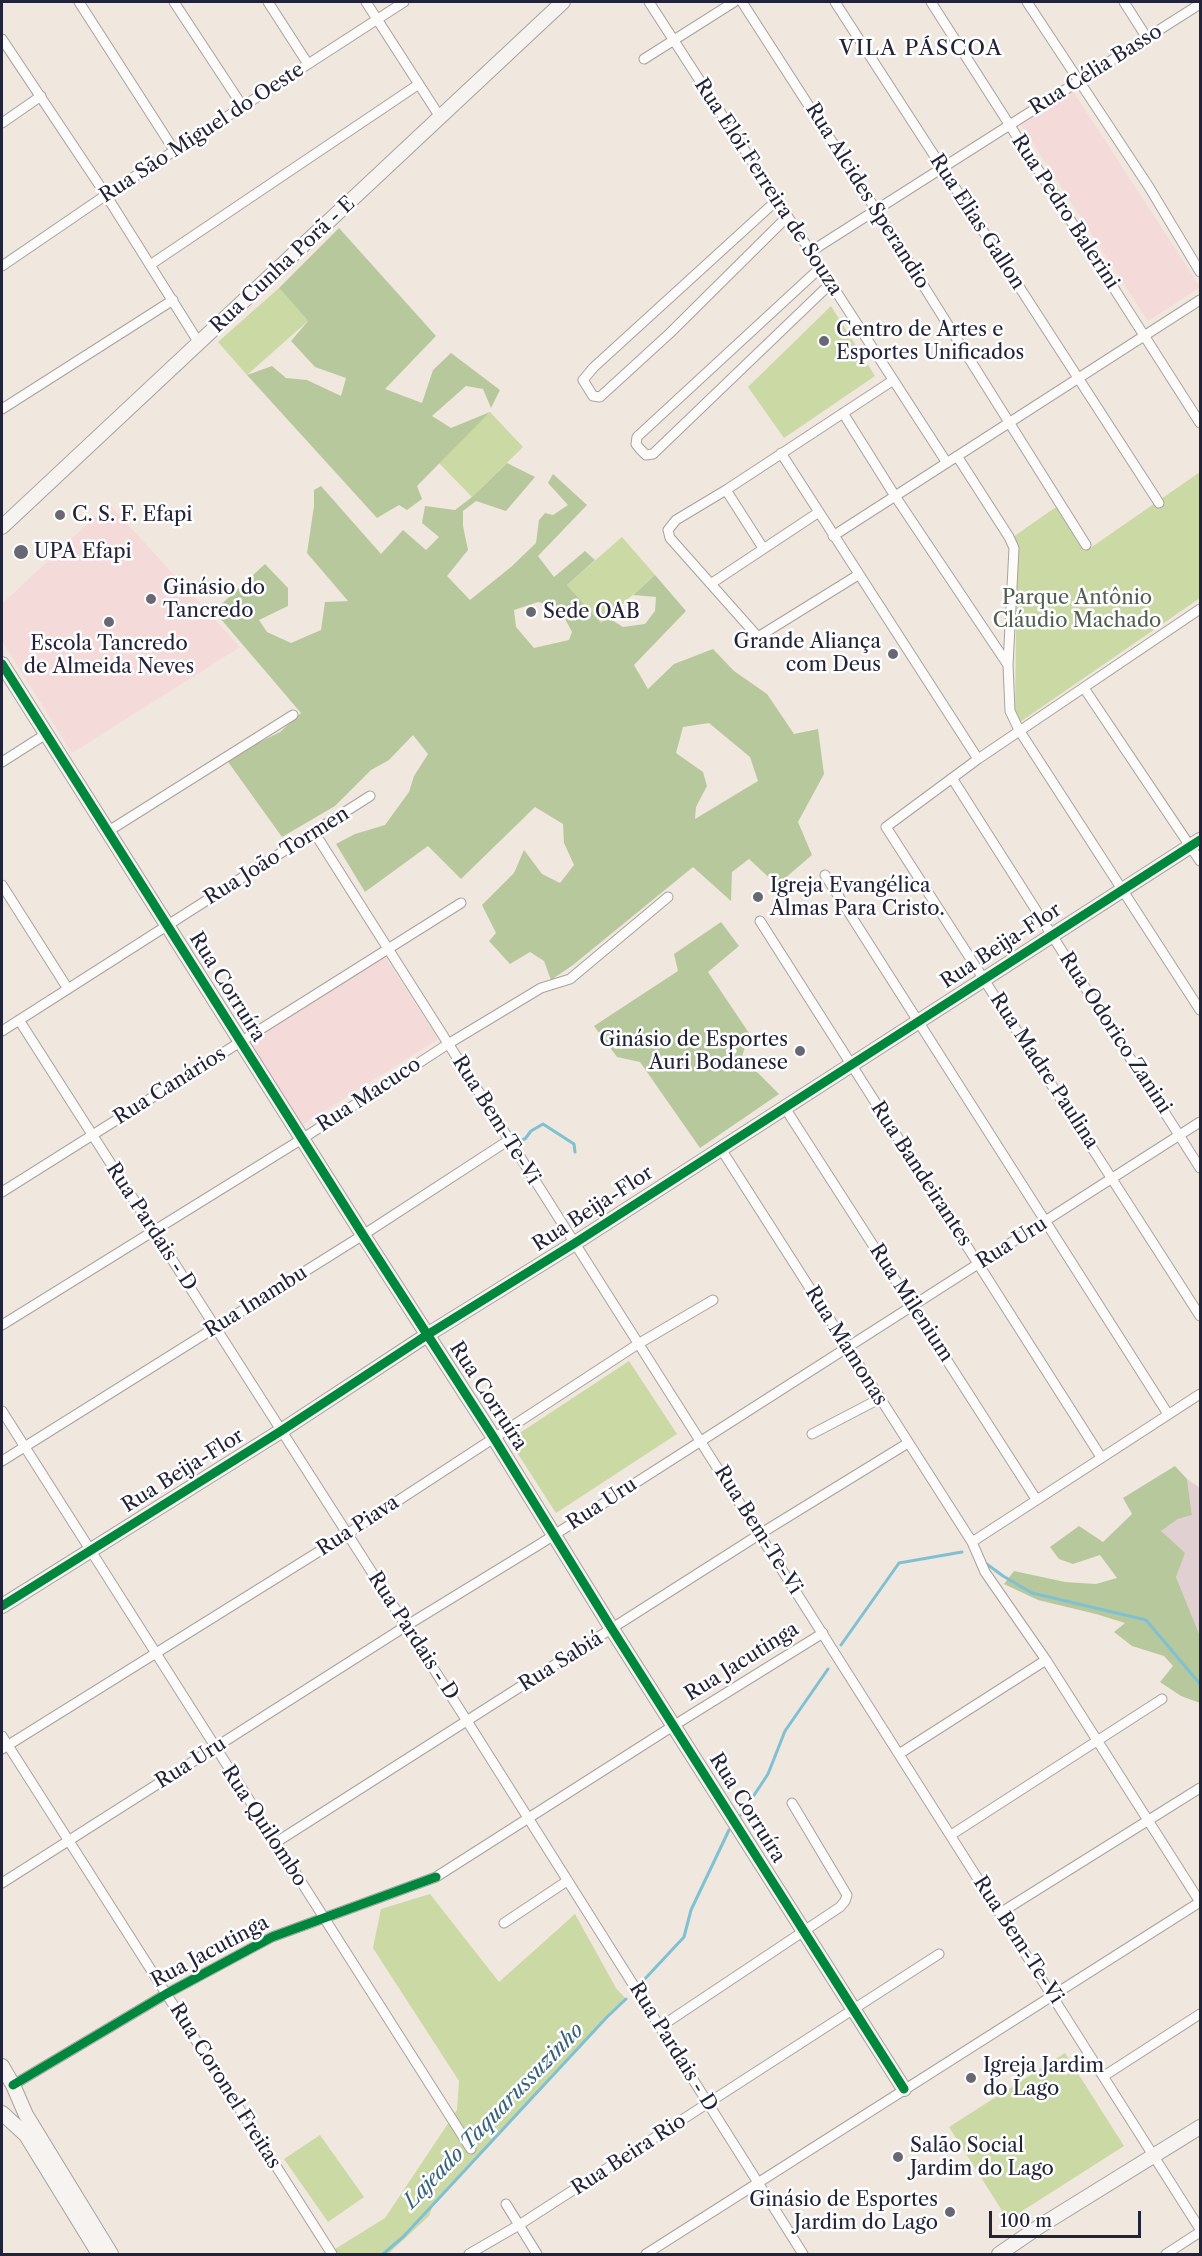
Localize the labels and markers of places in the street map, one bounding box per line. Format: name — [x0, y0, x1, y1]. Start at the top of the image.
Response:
place label: Centro de Artes e Esportes Unificados — [836, 318, 1024, 365]
marker: Centro de Artes e Esportes Unificados — [817, 334, 831, 348]
place label: C. S. F. Efapi — [72, 503, 192, 527]
marker: C. S. F. Efapi — [53, 508, 67, 522]
place label: UPA Efapi — [34, 540, 132, 564]
marker: UPA Efapi — [12, 543, 30, 561]
place label: Ginásio do Tancredo — [163, 576, 265, 623]
marker: Ginásio do Tancredo — [144, 592, 158, 606]
place label: Sede OAB — [543, 600, 640, 624]
marker: Sede OAB — [524, 605, 538, 619]
marker: Escola Tancredo de Almeida Neves — [102, 615, 116, 629]
place label: Grande Aliança com Deus — [734, 630, 881, 677]
place label: Escola Tancredo de Almeida Neves — [24, 632, 194, 679]
marker: Grande Aliança com Deus — [886, 647, 900, 661]
place label: Igreja Evangélica Almas Para Cristo. — [770, 874, 945, 921]
marker: Igreja Evangélica Almas Para Cristo. — [751, 890, 765, 904]
place label: Ginásio de Esportes Auri Bodanese — [599, 1028, 788, 1075]
marker: Ginásio de Esportes Auri Bodanese — [793, 1044, 807, 1058]
place label: Igreja Jardim do Lago — [983, 2054, 1104, 2101]
marker: Igreja Jardim do Lago — [964, 2071, 978, 2085]
place label: Salão Social Jardim do Lago — [910, 2134, 1054, 2181]
marker: Salão Social Jardim do Lago — [891, 2150, 905, 2164]
place label: Ginásio de Esportes Jardim do Lago — [749, 2188, 938, 2235]
marker: Ginásio de Esportes Jardim do Lago — [943, 2205, 957, 2219]

